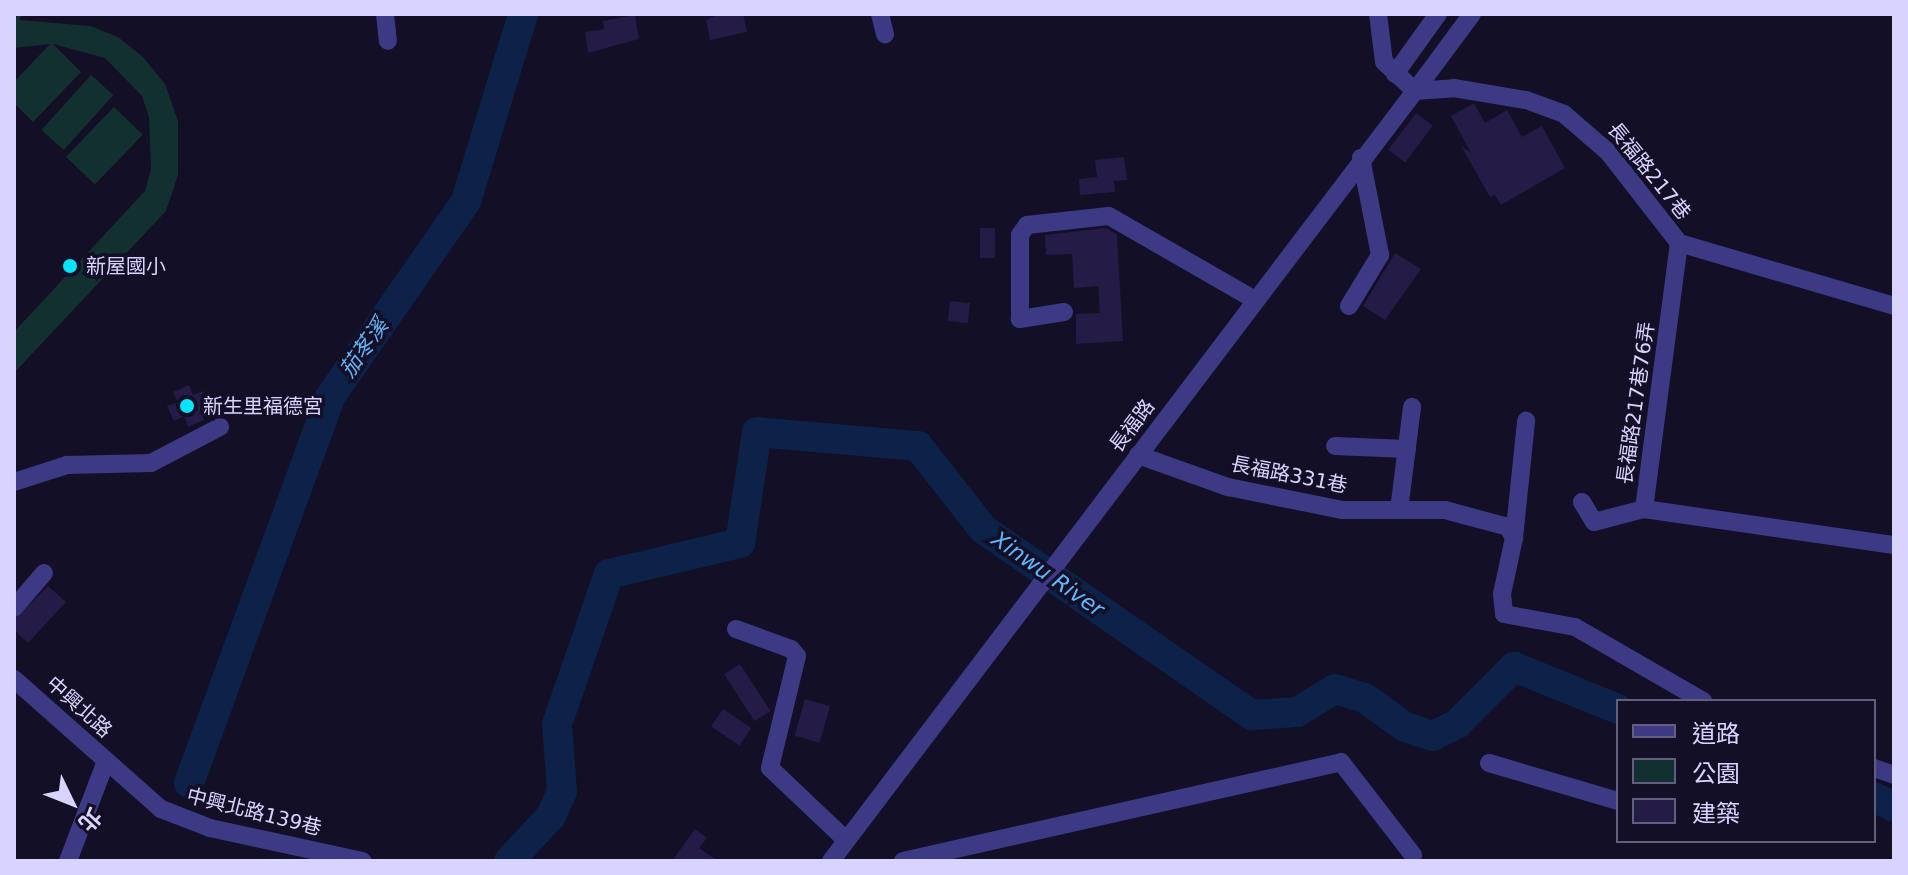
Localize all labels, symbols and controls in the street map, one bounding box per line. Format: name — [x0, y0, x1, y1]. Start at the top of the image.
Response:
street label: 長福路217巷 — [1602, 118, 1696, 224]
place label: 新屋國小 — [86, 254, 166, 278]
marker: 新屋國小 — [61, 257, 79, 275]
water label: 茄苳溪 — [334, 313, 394, 383]
street label: 長福路217巷76弄 — [1613, 320, 1659, 486]
place label: 新生里福德宮 — [203, 394, 323, 418]
street label: 長福路 — [1104, 395, 1160, 457]
marker: 新生里福德宮 — [178, 397, 196, 415]
street label: 長福路331巷 — [1229, 452, 1349, 498]
water label: Xinwu River — [987, 526, 1109, 622]
street label: 中興北路 — [41, 671, 117, 743]
legend — [1616, 699, 1876, 843]
text: 道路 — [1692, 720, 1740, 748]
text: 公園 — [1692, 760, 1740, 788]
north arrow — [32, 763, 112, 843]
street label: 中興北路139巷 — [184, 784, 324, 840]
text: 建築 — [1692, 800, 1740, 828]
text: 北 — [73, 803, 107, 836]

